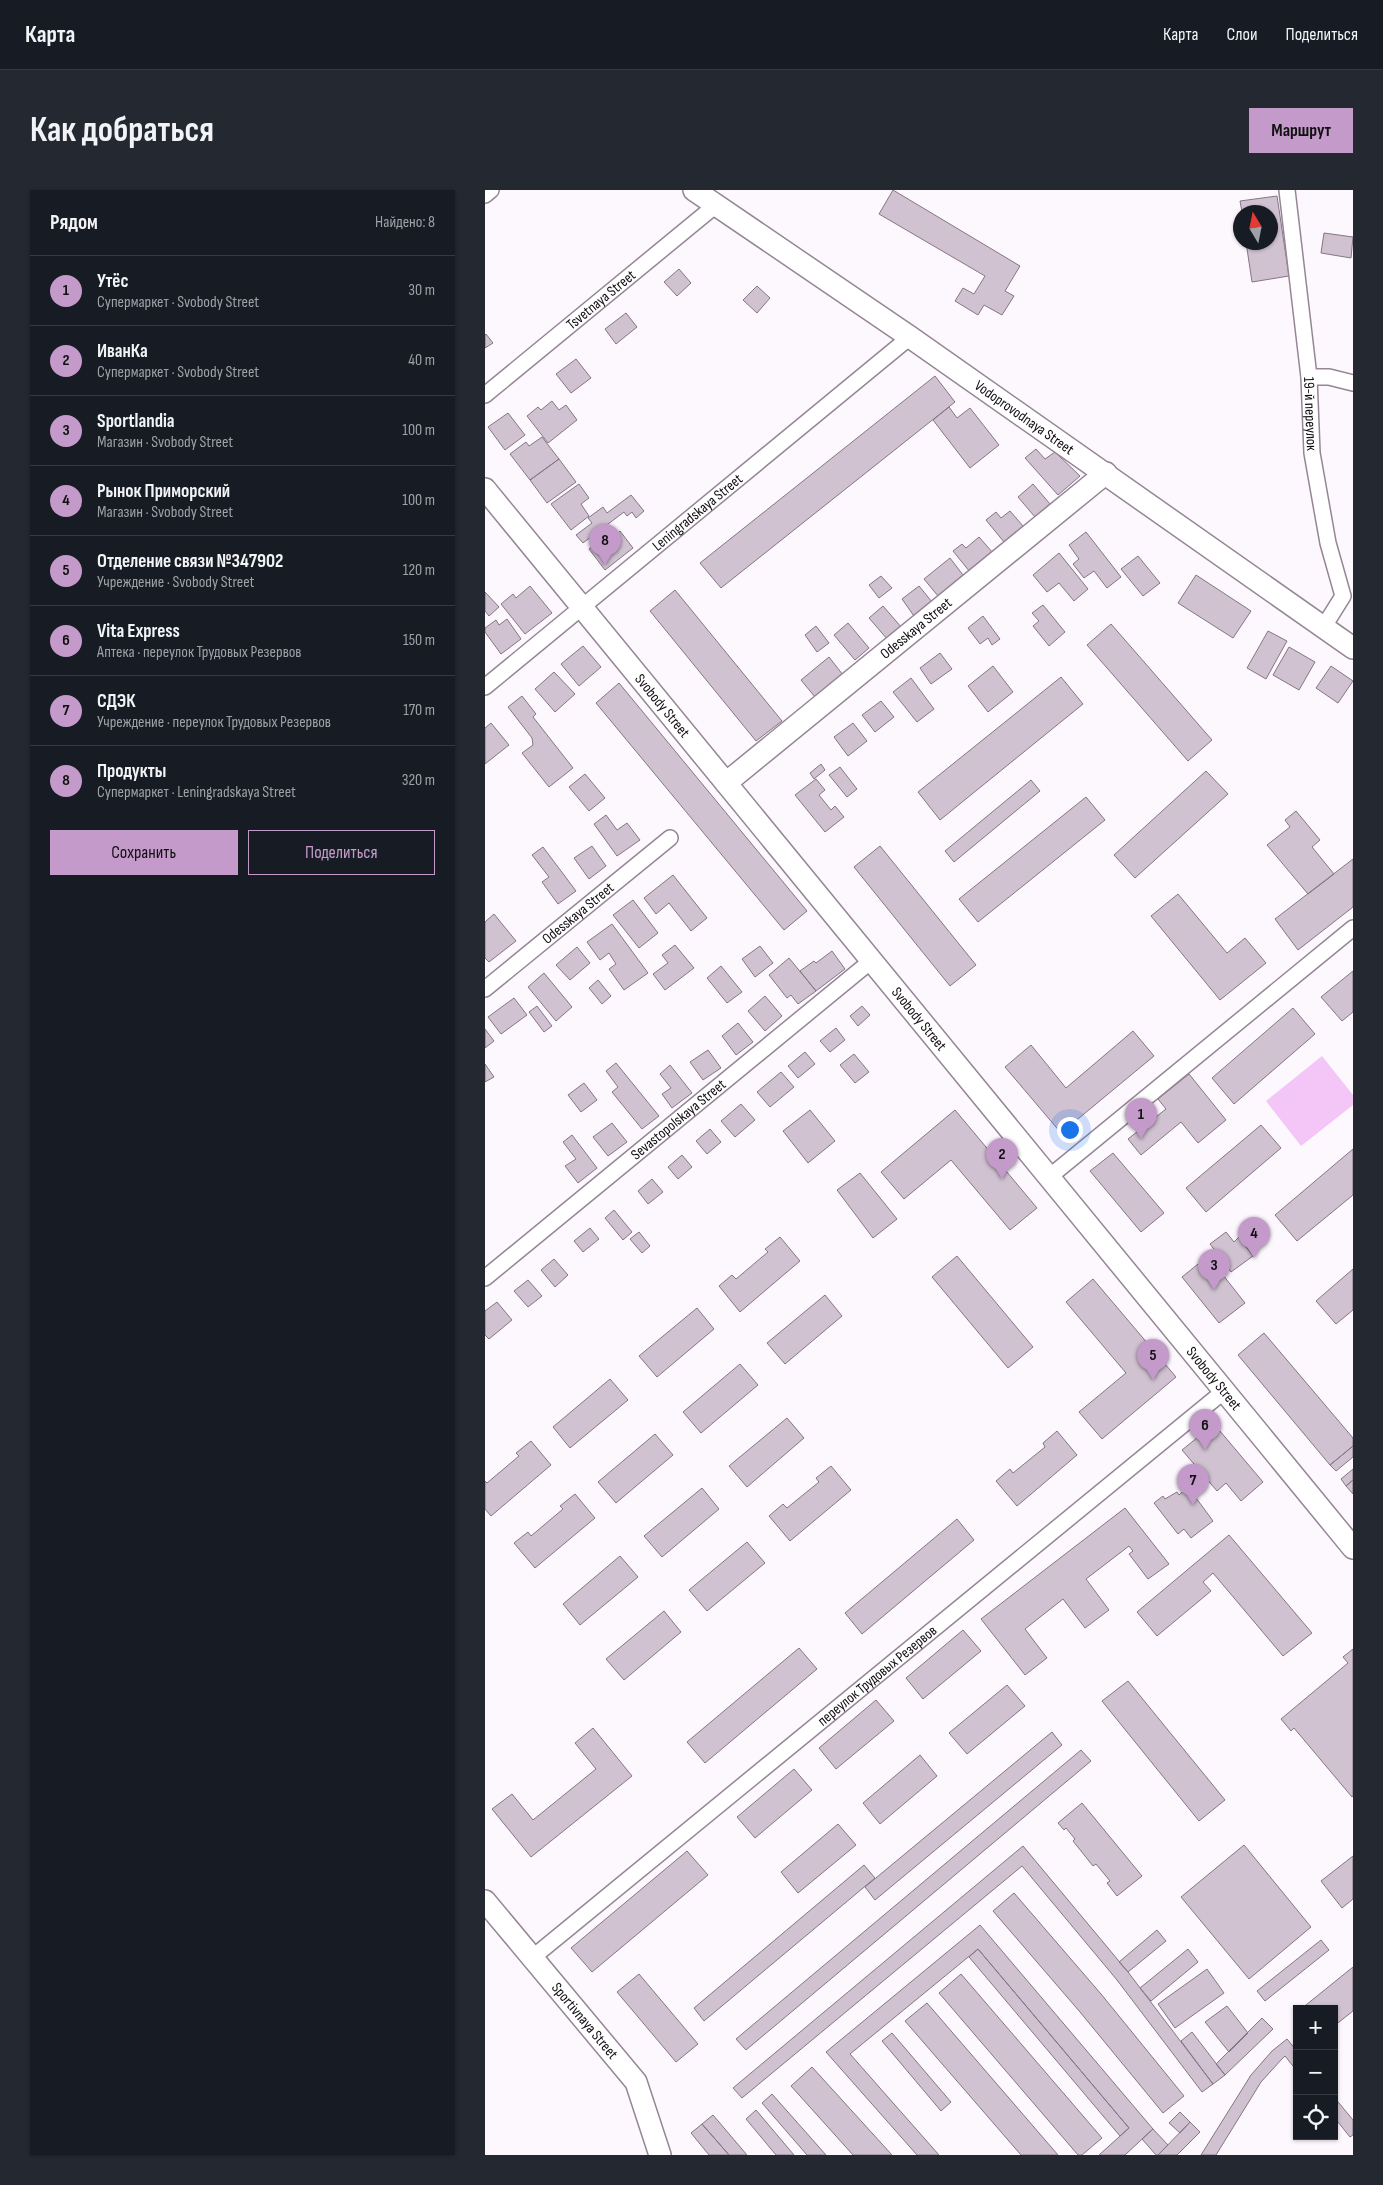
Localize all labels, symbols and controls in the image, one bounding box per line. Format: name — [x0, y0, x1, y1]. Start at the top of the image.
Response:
text: Карта — [25, 20, 75, 49]
text: Карта — [1163, 24, 1199, 45]
text: Слои — [1227, 24, 1258, 45]
text: Поделиться — [1286, 24, 1358, 45]
button: Маршрут — [1249, 108, 1353, 153]
text: Как добраться — [30, 109, 214, 152]
north arrow — [1233, 205, 1278, 250]
text: Рядом — [50, 210, 98, 235]
text: Найдено: 8 — [375, 213, 435, 232]
street label: Tsvetnaya Street — [563, 266, 640, 334]
text: Утёс — [97, 270, 128, 293]
text: 1 — [63, 281, 69, 300]
text: 30 m — [408, 281, 435, 300]
text: Супермаркет · Svobody Street — [97, 293, 259, 312]
text: ИванКа — [97, 340, 148, 363]
text: 2 — [62, 351, 70, 370]
text: 40 m — [408, 351, 435, 370]
text: Супермаркет · Svobody Street — [97, 363, 259, 382]
street label: Vodoprovodnaya Street — [971, 376, 1078, 459]
street label: 19-й переулок — [1299, 376, 1321, 451]
text: Sportlandia — [97, 410, 175, 433]
text: 3 — [62, 421, 70, 440]
text: 100 m — [402, 421, 435, 440]
text: Магазин · Svobody Street — [97, 433, 233, 452]
street label: Leningradskaya Street — [649, 470, 747, 555]
text: Рынок Приморский — [97, 480, 230, 503]
text: 4 — [62, 491, 70, 510]
text: 100 m — [402, 491, 435, 510]
text: Магазин · Svobody Street — [97, 503, 233, 522]
pin: 8 — [589, 524, 621, 565]
text: Отделение связи №347902 — [97, 550, 283, 573]
text: 5 — [62, 561, 70, 580]
text: 120 m — [403, 561, 435, 580]
text: Учреждение · Svobody Street — [97, 573, 254, 592]
street label: Odesskaya Street — [876, 593, 956, 663]
text: Vita Express — [97, 620, 180, 643]
text: 6 — [62, 631, 70, 650]
text: 150 m — [403, 631, 435, 650]
text: Аптека · переулок Трудовых Резервов — [97, 643, 301, 662]
street label: Svobody Street — [630, 670, 694, 742]
text: СДЭК — [97, 690, 135, 713]
text: 7 — [63, 701, 69, 720]
text: 170 m — [403, 701, 435, 720]
text: Учреждение · переулок Трудовых Резервов — [97, 713, 331, 732]
text: Продукты — [97, 760, 166, 783]
text: 8 — [62, 771, 70, 790]
text: 320 m — [402, 771, 435, 790]
text: Супермаркет · Leningradskaya Street — [97, 783, 296, 802]
button: Сохранить — [50, 830, 238, 875]
button: Поделиться — [248, 830, 435, 875]
street label: Odesskaya Street — [539, 878, 618, 948]
street label: Svobody Street — [887, 983, 951, 1055]
street label: Sevastopolskaya Street — [627, 1075, 730, 1164]
pin: 1 — [1125, 1098, 1157, 1139]
your location — [1057, 1117, 1083, 1143]
pin: 2 — [986, 1138, 1018, 1179]
pin: 4 — [1238, 1217, 1270, 1258]
pin: 3 — [1198, 1249, 1230, 1290]
pin: 5 — [1137, 1339, 1169, 1380]
street label: Svobody Street — [1182, 1343, 1246, 1415]
pin: 6 — [1189, 1409, 1221, 1450]
pin: 7 — [1177, 1464, 1209, 1505]
street label: переулок Трудовых Резервов — [814, 1621, 941, 1730]
street label: Sportivnaya Street — [547, 1979, 622, 2064]
map controls — [1293, 2005, 1338, 2140]
button: + — [1293, 2005, 1338, 2050]
button: − — [1293, 2050, 1338, 2095]
button: locate — [1293, 2095, 1338, 2140]

